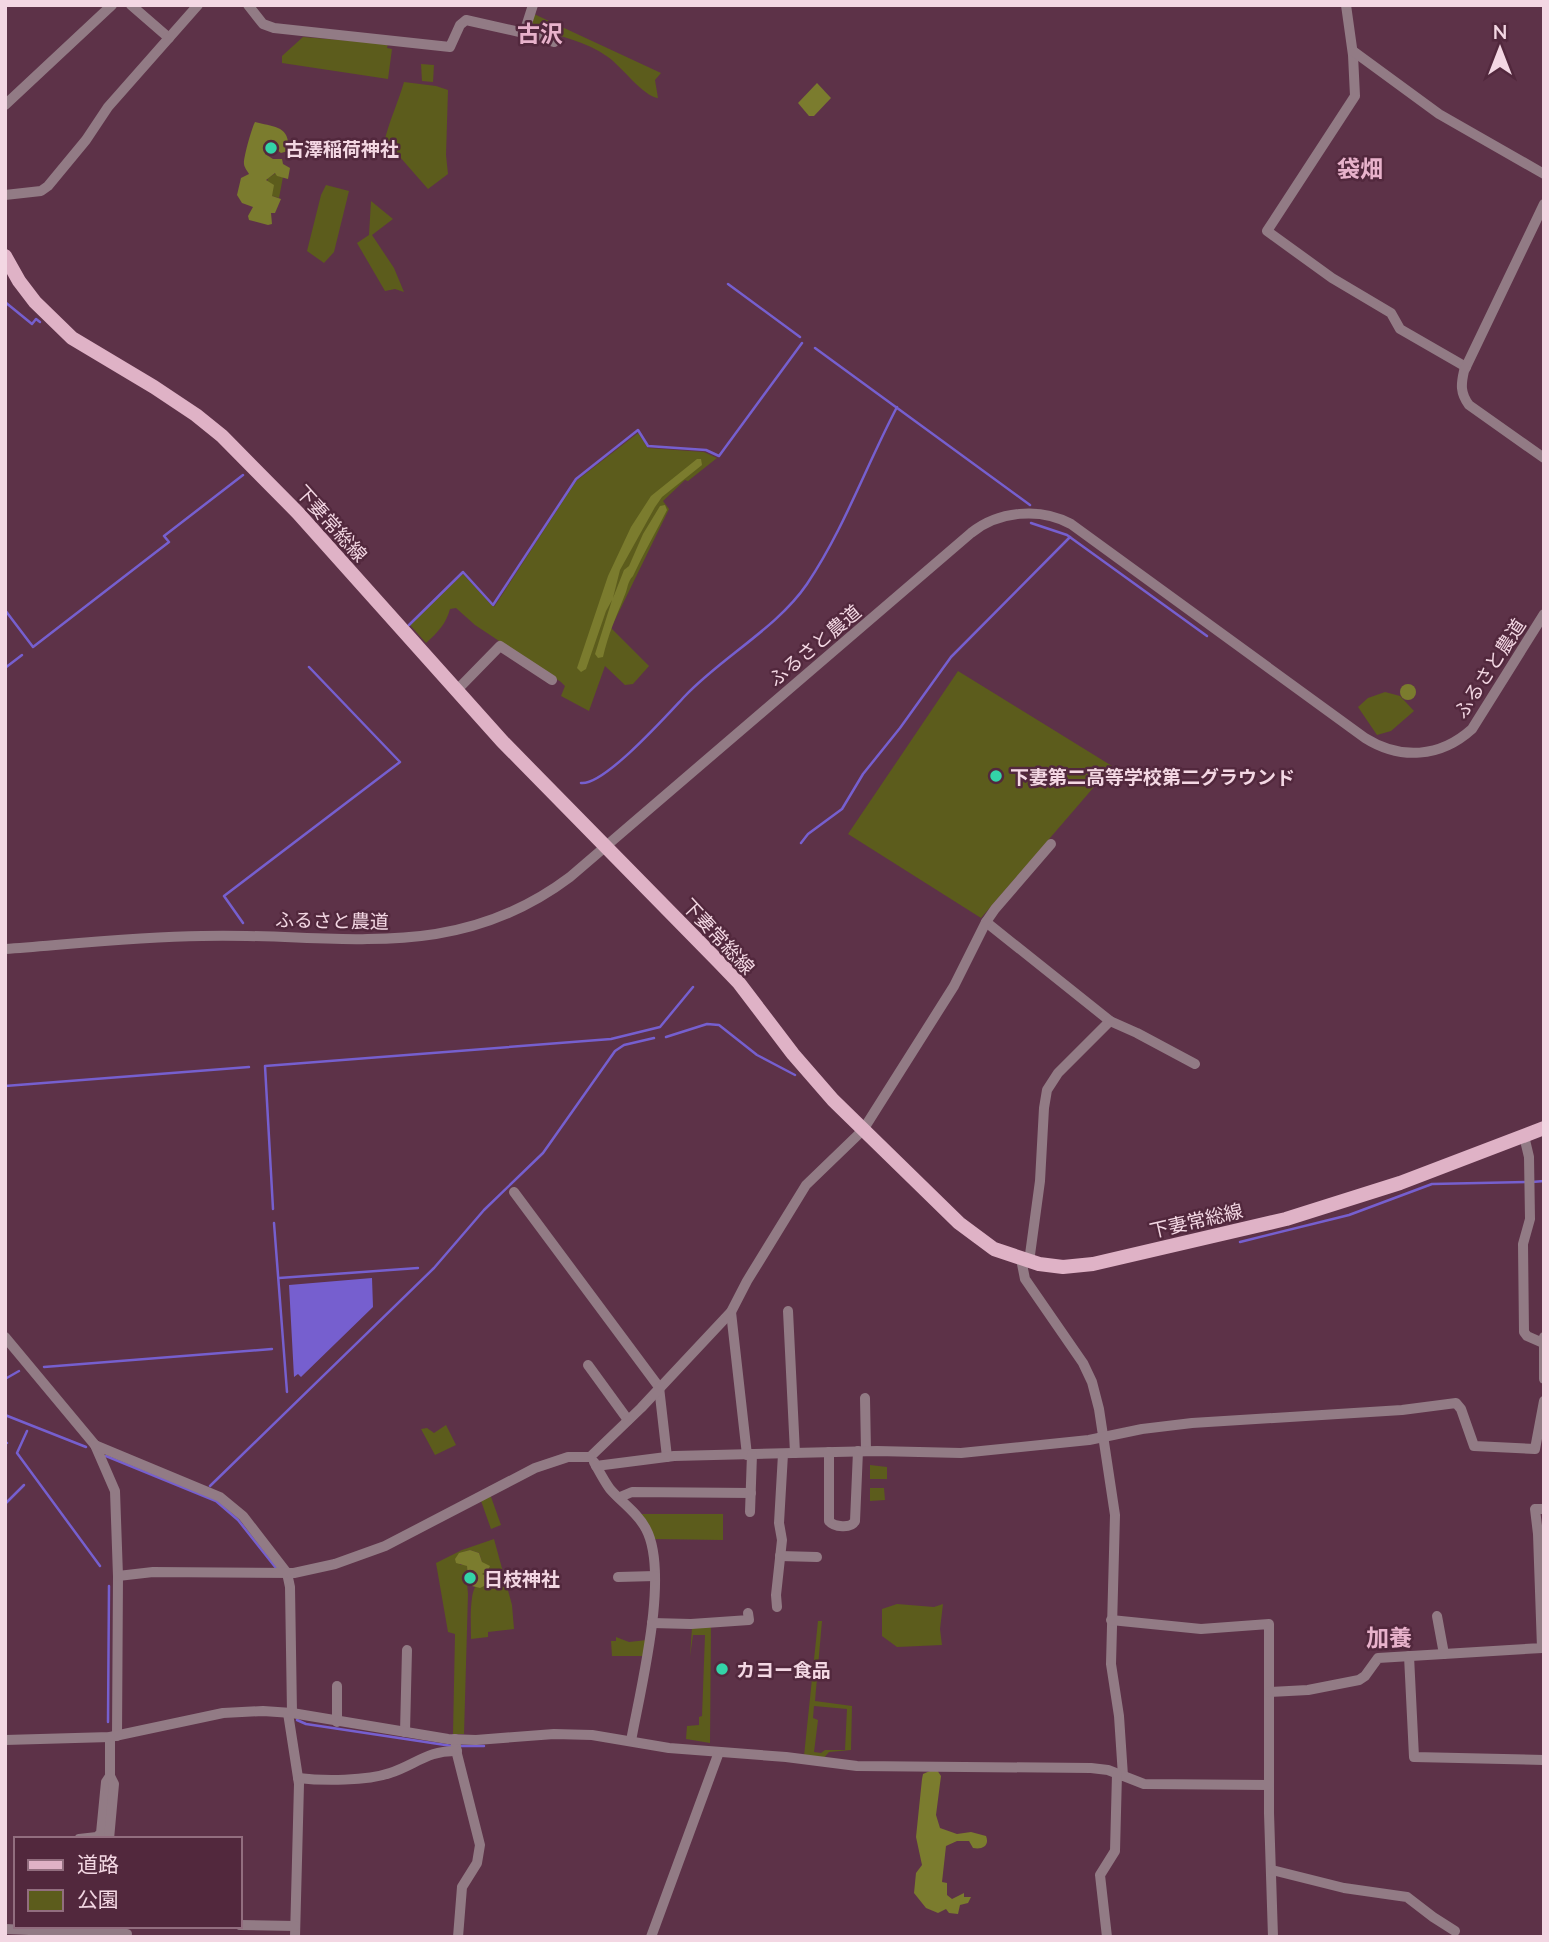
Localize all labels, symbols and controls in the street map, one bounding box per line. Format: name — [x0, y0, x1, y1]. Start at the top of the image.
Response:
north arrow — [1465, 14, 1535, 84]
district label: 古沢 — [517, 19, 563, 47]
text: N — [1493, 20, 1507, 43]
place label: 古澤稲荷神社 — [285, 137, 399, 160]
marker: 古澤稲荷神社 — [263, 140, 279, 156]
district label: 袋畑 — [1337, 154, 1383, 182]
street label: 下妻常総線 — [292, 480, 372, 566]
street label: ふるさと農道 — [763, 600, 865, 690]
street label: ふるさと農道 — [1448, 614, 1530, 722]
place label: 下妻第二高等学校第二グラウンド — [1010, 765, 1295, 788]
marker: 下妻第二高等学校第二グラウンド — [988, 768, 1004, 784]
street label: 下妻常総線 — [678, 893, 760, 979]
street label: ふるさと農道 — [275, 908, 389, 932]
street label: 下妻常総線 — [1147, 1198, 1245, 1242]
place label: 日枝神社 — [484, 1567, 560, 1590]
marker: 日枝神社 — [462, 1570, 478, 1586]
district label: 加養 — [1366, 1623, 1412, 1651]
place label: カヨー食品 — [736, 1658, 831, 1681]
marker: カヨー食品 — [714, 1661, 730, 1677]
legend — [14, 1837, 242, 1928]
text: 道路 — [77, 1851, 119, 1876]
text: 公園 — [77, 1886, 119, 1911]

